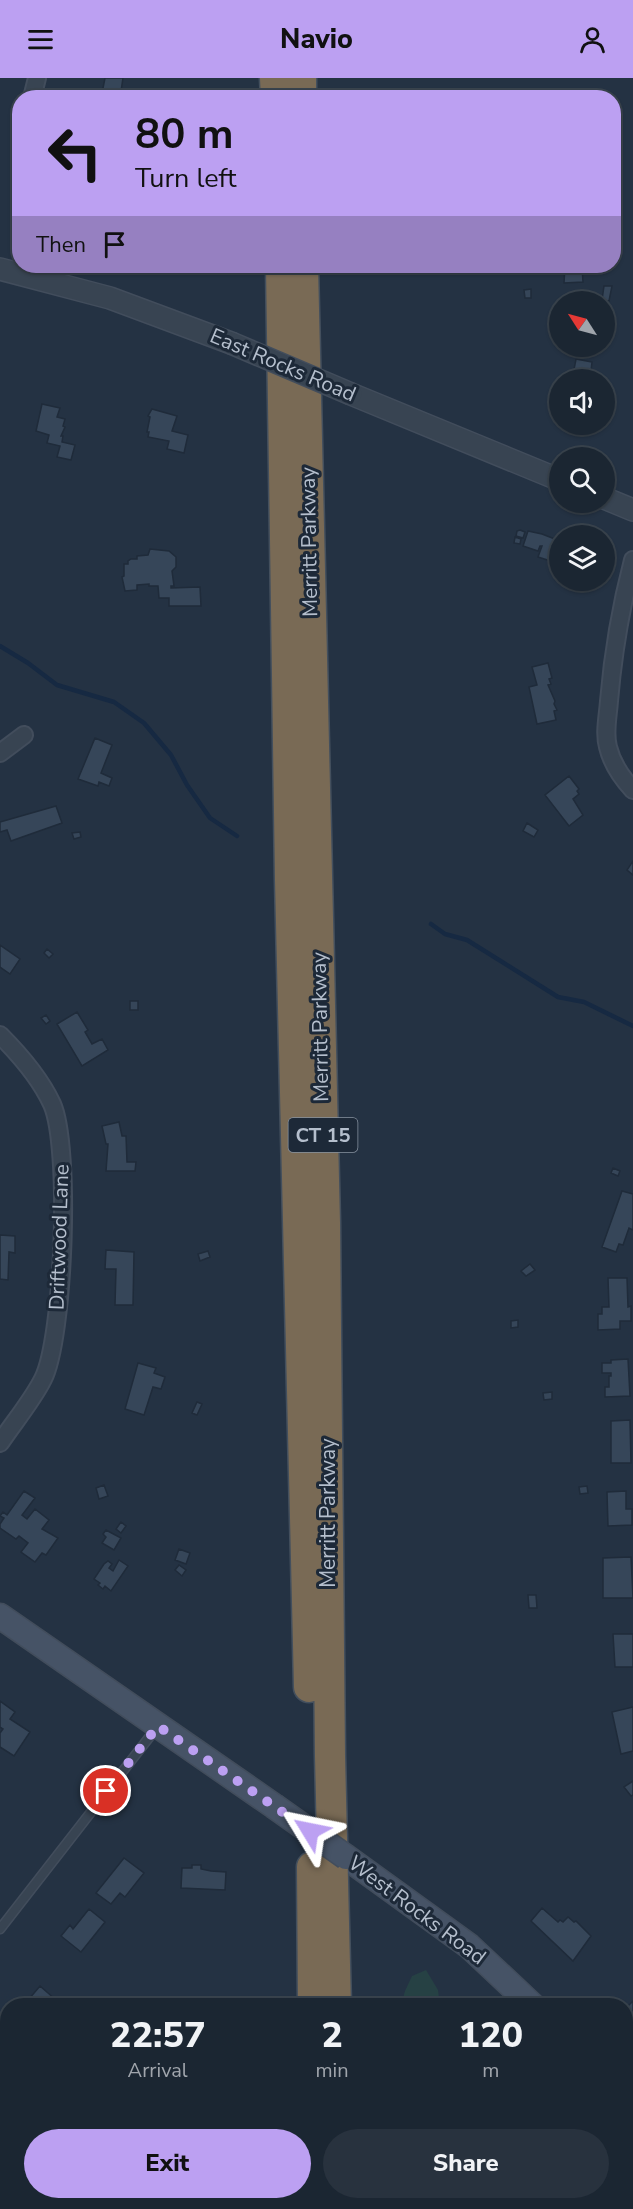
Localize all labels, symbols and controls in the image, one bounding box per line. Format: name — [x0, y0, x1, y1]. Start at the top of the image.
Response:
text: Navio — [280, 21, 353, 58]
icon: menu — [24, 23, 57, 56]
icon: person — [576, 23, 609, 56]
text: 80 m — [135, 106, 234, 163]
icon: left — [36, 114, 114, 192]
text: Turn left — [135, 160, 236, 197]
icon: arrive — [98, 228, 131, 261]
text: Then — [36, 230, 86, 260]
north arrow — [549, 291, 615, 357]
map controls — [549, 291, 615, 591]
street label: East Rocks Road — [206, 322, 360, 408]
button: sound — [549, 369, 615, 435]
button: search — [549, 447, 615, 513]
street label: Merritt Parkway — [294, 467, 324, 617]
button: layers — [549, 525, 615, 591]
street label: Merritt Parkway — [305, 952, 335, 1102]
road number: CT 15 — [288, 1118, 358, 1152]
street label: Driftwood Lane — [42, 1164, 76, 1310]
street label: Merritt Parkway — [314, 1438, 342, 1588]
pin — [80, 1765, 131, 1816]
icon: arrive — [89, 1774, 122, 1807]
position arrow — [278, 1799, 342, 1863]
street label: West Rocks Road — [342, 1849, 492, 1971]
text: 22:57 — [110, 2011, 206, 2060]
text: 2 — [321, 2011, 343, 2060]
text: 120 — [458, 2011, 523, 2060]
text: Arrival — [128, 2057, 188, 2084]
text: min — [315, 2057, 349, 2084]
text: m — [482, 2057, 499, 2084]
button: Exit — [24, 2129, 311, 2198]
button: Share — [323, 2129, 609, 2198]

